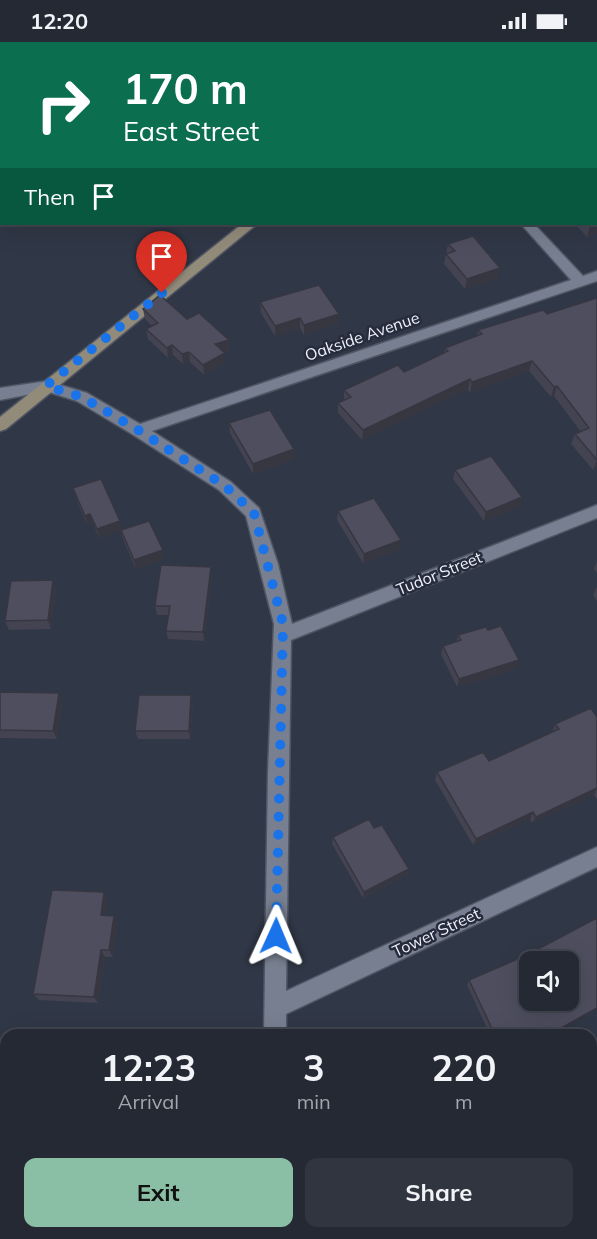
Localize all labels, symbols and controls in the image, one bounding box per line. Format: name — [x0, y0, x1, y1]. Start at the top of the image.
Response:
text: 12:20 — [30, 7, 88, 35]
text: 170 m — [123, 62, 248, 115]
icon: right — [24, 66, 102, 144]
text: East Street — [123, 114, 259, 148]
icon: arrive — [87, 180, 120, 213]
text: Then — [24, 183, 75, 211]
pin — [136, 231, 187, 293]
icon: arrive — [145, 240, 178, 273]
street label: Oakside Avenue — [302, 307, 422, 365]
street label: Tudor Street — [393, 547, 485, 599]
street label: Tower Street — [389, 903, 483, 961]
position arrow — [244, 904, 308, 968]
map controls — [519, 951, 579, 1011]
button: sound — [519, 951, 579, 1011]
text: 12:23 — [101, 1045, 196, 1090]
text: 3 — [303, 1045, 325, 1090]
text: 220 — [431, 1045, 496, 1090]
text: Arrival — [118, 1089, 179, 1114]
text: min — [297, 1089, 331, 1114]
text: m — [455, 1089, 473, 1114]
button: Exit — [24, 1158, 293, 1227]
button: Share — [305, 1158, 573, 1227]

